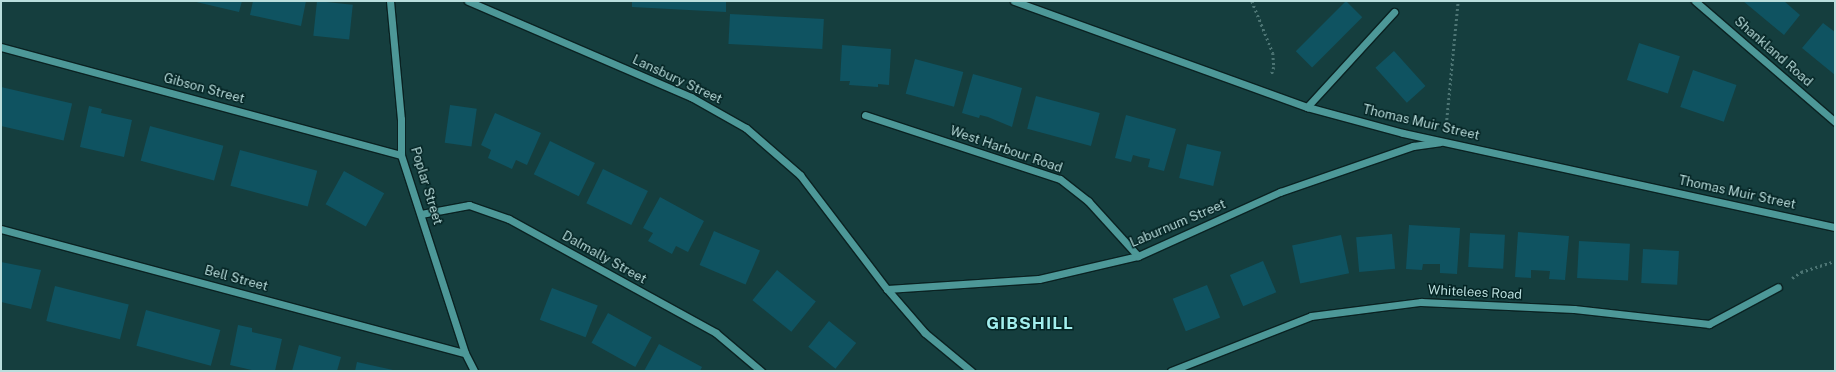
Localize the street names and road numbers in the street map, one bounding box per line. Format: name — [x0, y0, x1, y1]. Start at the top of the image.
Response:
street label: Shankland Road — [1731, 14, 1815, 90]
street label: Lansbury Street — [630, 52, 724, 108]
street label: Gibson Street — [162, 71, 246, 107]
street label: Thomas Muir Street — [1361, 102, 1481, 144]
street label: West Harbour Road — [948, 123, 1064, 177]
street label: Poplar Street — [407, 145, 445, 227]
street label: Thomas Muir Street — [1677, 173, 1797, 213]
street label: Laburnum Street — [1128, 197, 1228, 251]
street label: Dalmally Street — [559, 228, 649, 288]
street label: Bell Street — [203, 263, 269, 295]
street label: Whitelees Road — [1428, 283, 1522, 303]

